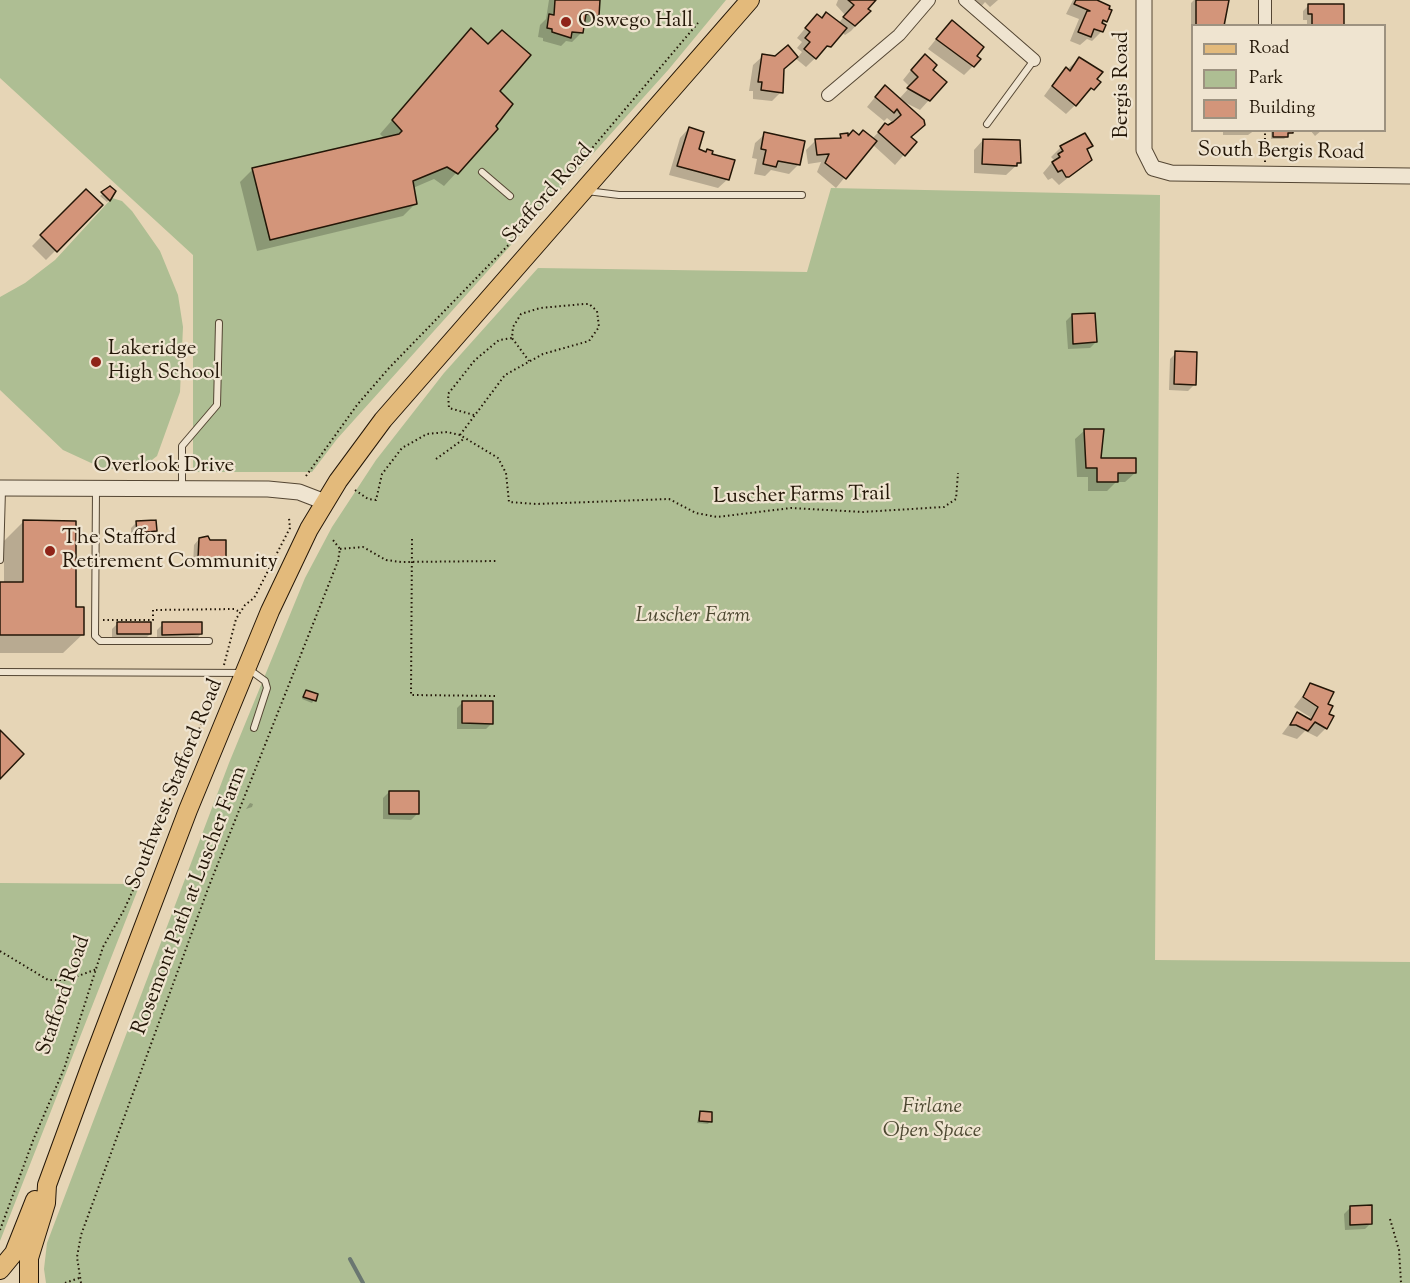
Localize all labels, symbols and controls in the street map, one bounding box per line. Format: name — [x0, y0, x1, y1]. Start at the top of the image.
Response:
place label: Oswego Hall — [578, 9, 693, 35]
marker: Oswego Hall — [559, 15, 573, 29]
legend — [1191, 24, 1386, 132]
street label: Bergis Road — [1110, 31, 1136, 139]
text: Road — [1249, 36, 1289, 62]
text: Park — [1249, 66, 1283, 92]
text: Building — [1249, 96, 1315, 122]
street label: South Bergis Road — [1197, 139, 1365, 167]
street label: Stafford Road — [499, 140, 599, 250]
place label: Lakeridge High School — [108, 337, 220, 387]
marker: Lakeridge High School — [89, 355, 103, 369]
street label: Overlook Drive — [94, 454, 234, 480]
street label: Luscher Farms Trail — [713, 483, 891, 511]
place label: The Stafford Retirement Community — [62, 526, 278, 576]
marker: The Stafford Retirement Community — [43, 544, 57, 558]
park label: Luscher Farm — [635, 604, 751, 630]
street label: Southwest Stafford Road — [122, 676, 230, 894]
street label: Rosemont Path at Luscher Farm — [128, 763, 254, 1039]
street label: Stafford Road — [33, 933, 97, 1059]
park label: Firlane Open Space — [883, 1095, 981, 1145]

